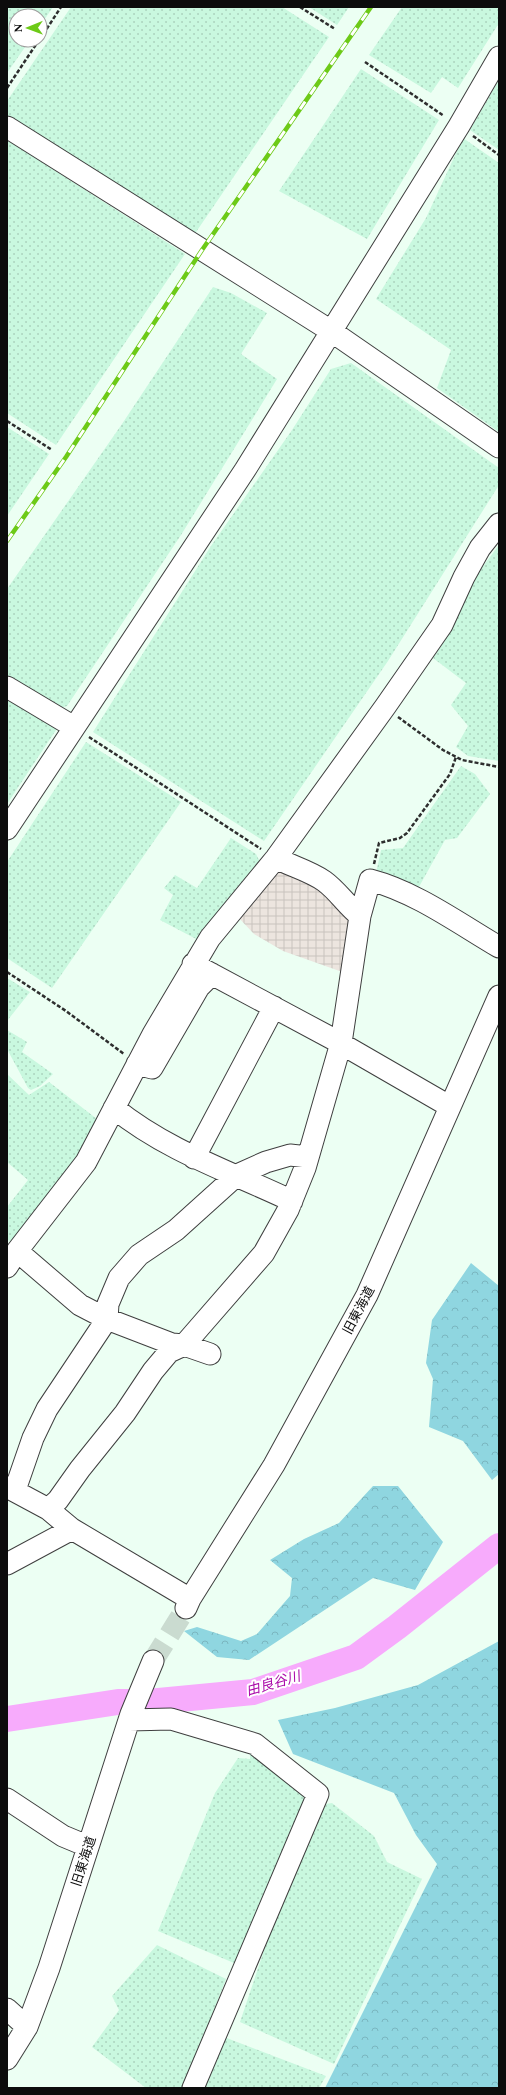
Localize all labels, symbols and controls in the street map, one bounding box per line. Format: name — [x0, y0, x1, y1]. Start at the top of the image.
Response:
north arrow — [8, 8, 48, 48]
text: N — [10, 24, 27, 33]
street label: 旧東海道 — [338, 1283, 380, 1338]
water label: 由良谷川 — [243, 1665, 305, 1701]
street label: 旧東海道 — [66, 1833, 101, 1889]

